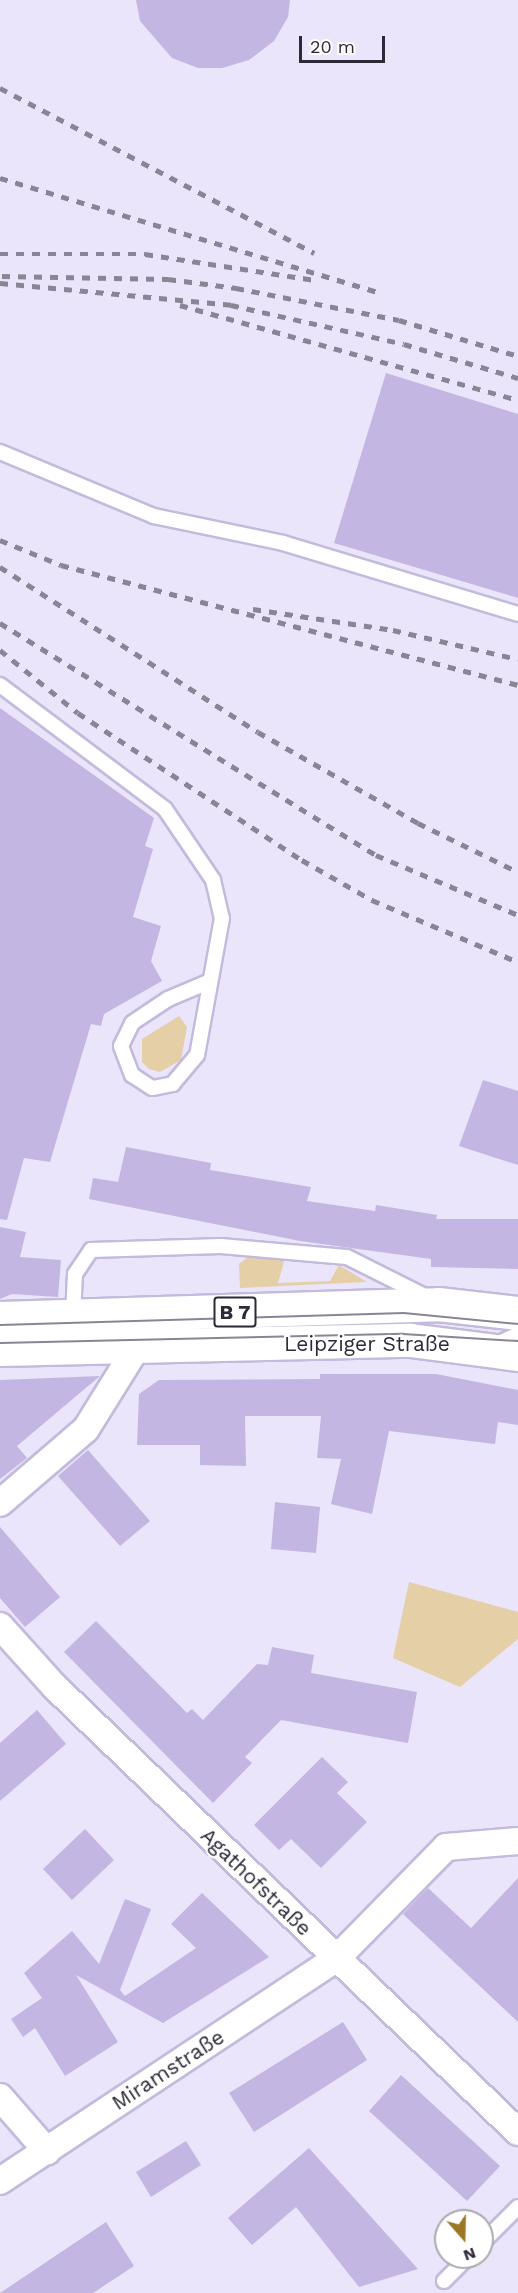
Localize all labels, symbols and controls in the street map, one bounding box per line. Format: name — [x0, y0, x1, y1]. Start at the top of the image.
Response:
scale bar — [302, 24, 388, 62]
text: 20 m — [310, 36, 355, 57]
road number: B 7 — [212, 1295, 258, 1329]
street label: Leipziger Straße — [284, 1331, 450, 1357]
street label: Agathofstraße — [195, 1823, 317, 1941]
street label: Miramstraße — [107, 2024, 229, 2116]
north arrow — [434, 2209, 494, 2269]
text: N — [461, 2244, 478, 2265]

